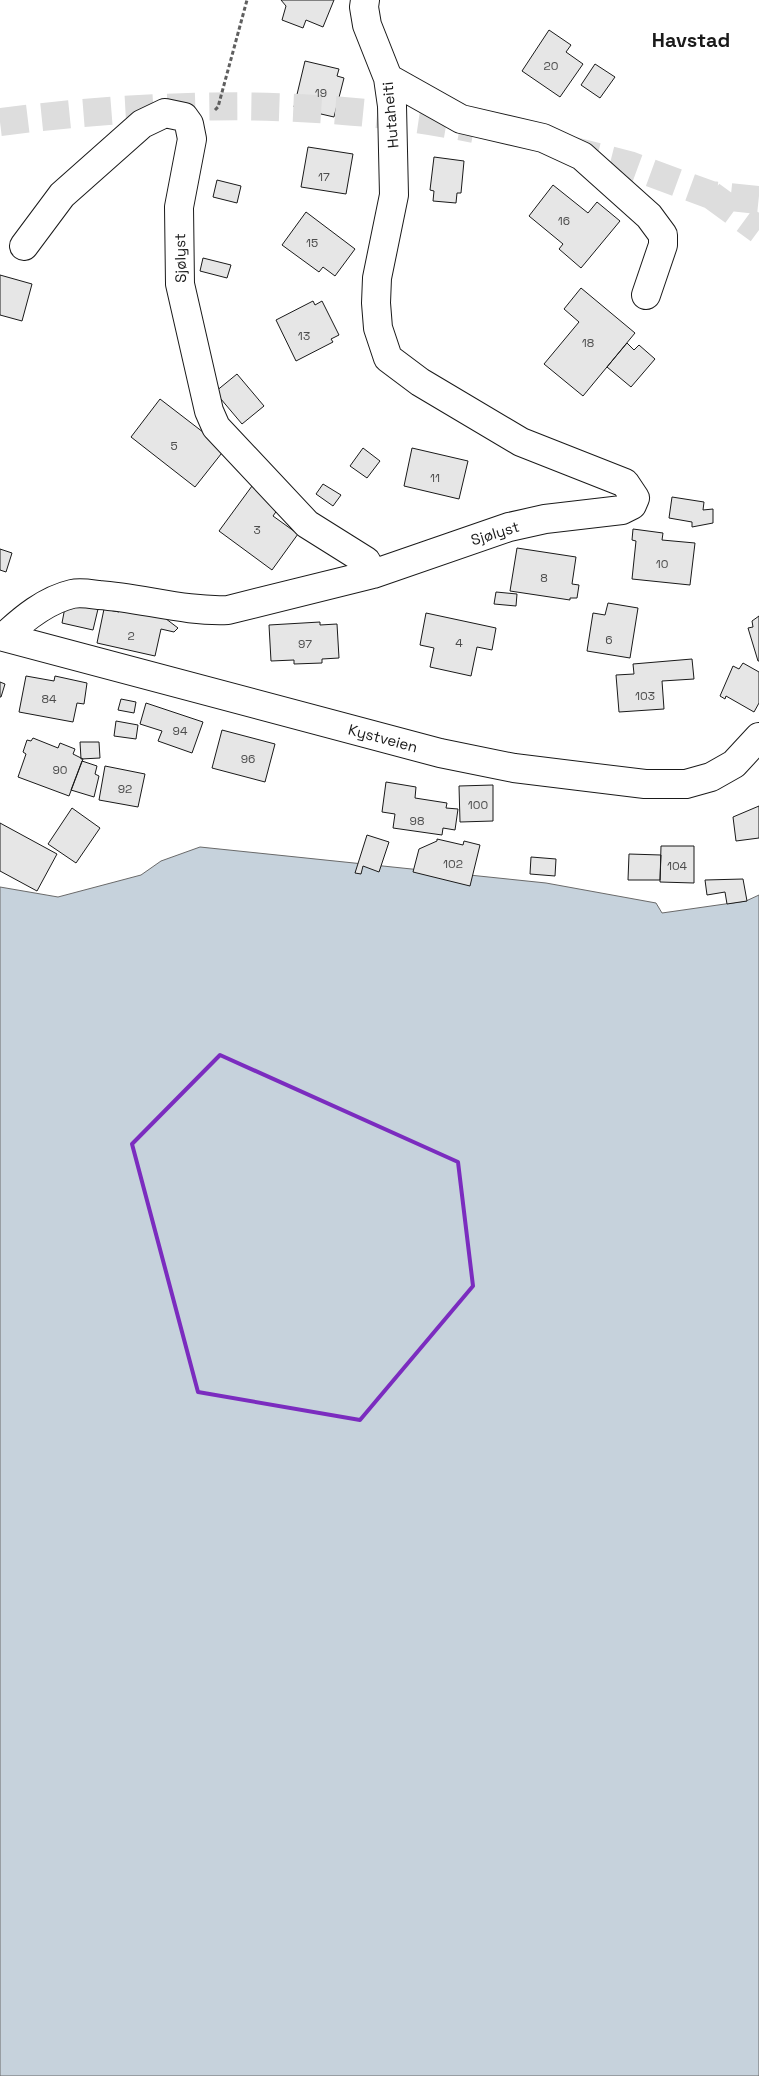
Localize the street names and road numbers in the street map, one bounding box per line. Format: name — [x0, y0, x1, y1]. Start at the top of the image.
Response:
street label: Hutaheiti — [378, 81, 402, 149]
street label: Sjølyst — [170, 233, 190, 283]
street label: Sjølyst — [468, 517, 522, 549]
street label: Kystveien — [346, 720, 420, 756]

